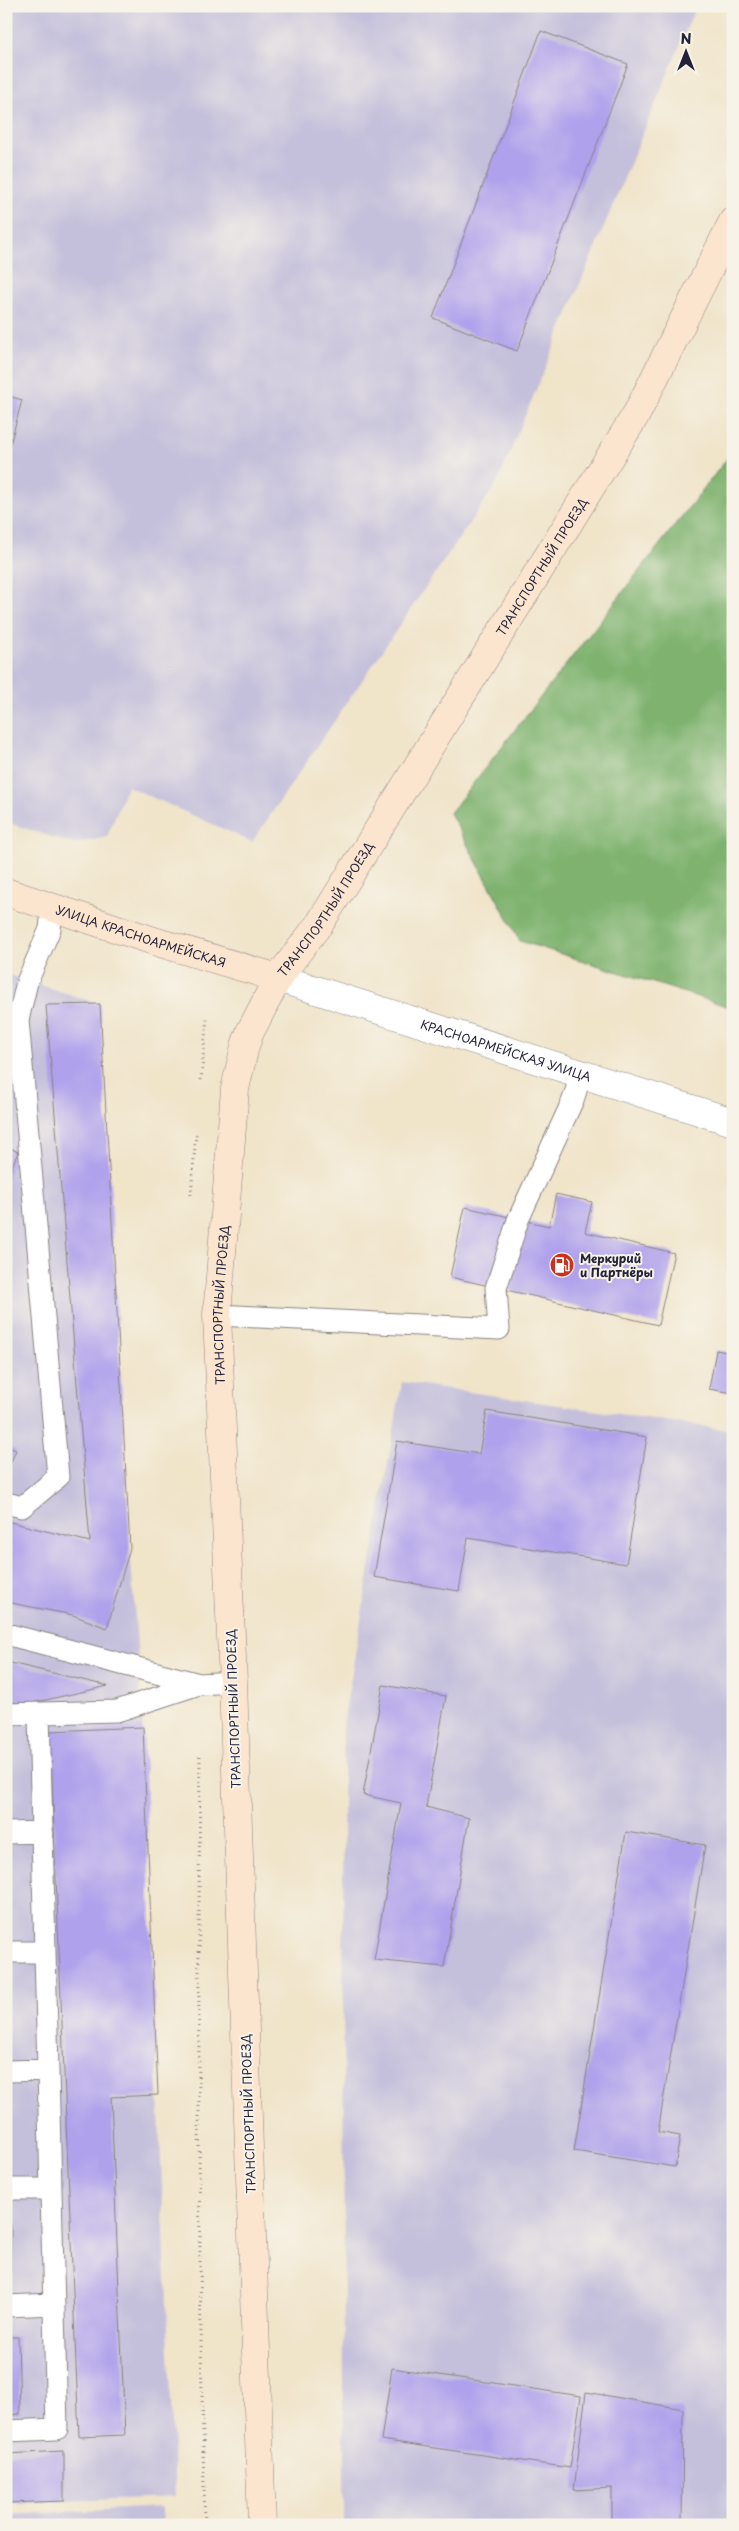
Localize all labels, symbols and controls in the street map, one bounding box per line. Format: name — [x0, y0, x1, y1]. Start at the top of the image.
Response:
north arrow — [662, 28, 712, 78]
text: N — [680, 28, 692, 49]
street label: ТРАНСПОРТНЫЙ ПРОЕЗД — [492, 494, 591, 639]
street label: ТРАНСПОРТНЫЙ ПРОЕЗД — [273, 838, 377, 980]
street label: УЛИЦА КРАСНОАРМЕЙСКАЯ — [54, 900, 228, 971]
street label: КРАСНОАРМЕЙСКАЯ УЛИЦА — [418, 1015, 593, 1086]
street label: ТРАНСПОРТНЫЙ ПРОЕЗД — [208, 1225, 233, 1385]
place label: Меркурий и Партнёры — [580, 1249, 653, 1281]
fuel station icon: Меркурий и Партнёры — [549, 1252, 575, 1278]
street label: ТРАНСПОРТНЫЙ ПРОЕЗД — [221, 1629, 245, 1789]
street label: ТРАНСПОРТНЫЙ ПРОЕЗД — [236, 2034, 260, 2194]

